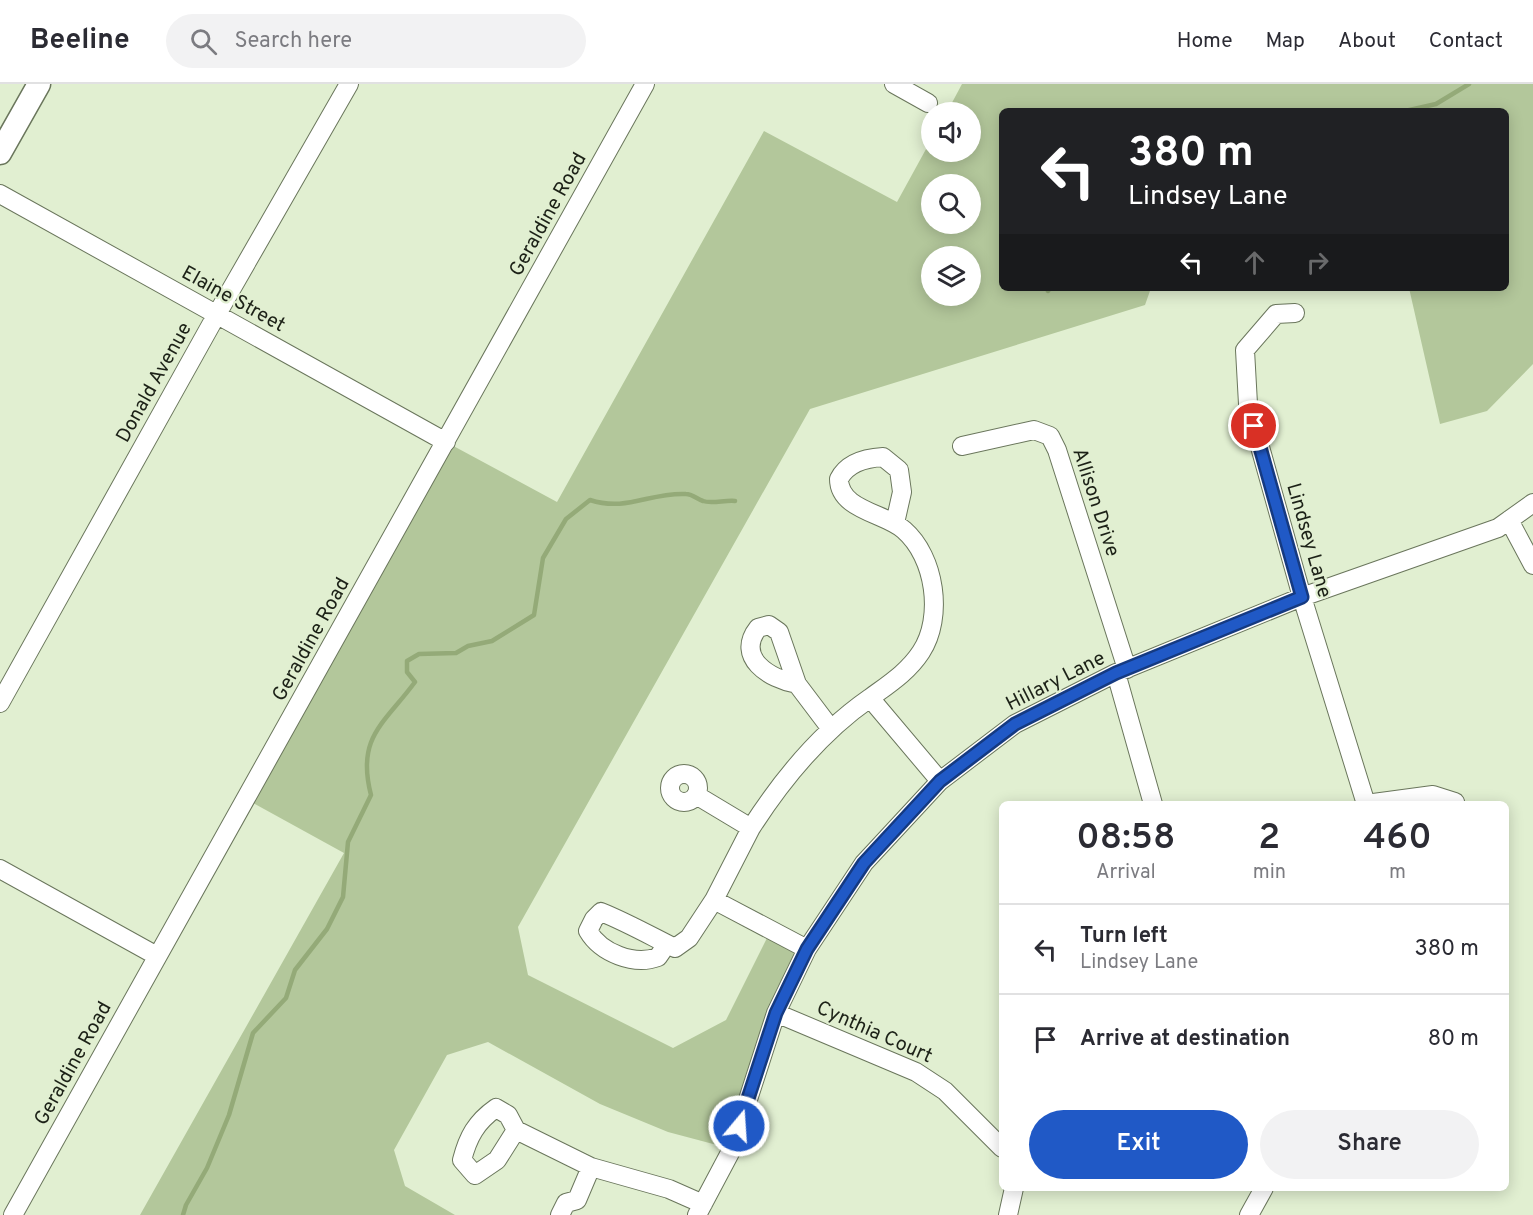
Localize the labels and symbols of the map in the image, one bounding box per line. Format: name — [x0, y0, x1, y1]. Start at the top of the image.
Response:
street label: Geraldine Road — [504, 149, 593, 281]
street label: Elaine Street — [176, 261, 290, 339]
street label: Donald Avenue — [111, 318, 199, 448]
pin — [1228, 400, 1279, 451]
street label: Allison Drive — [1065, 445, 1125, 560]
street label: Lindsey Lane — [1279, 480, 1337, 601]
street label: Geraldine Road — [267, 574, 356, 706]
street label: Hillary Lane — [1002, 646, 1110, 718]
street label: Cynthia Court — [812, 996, 936, 1070]
street label: Geraldine Road — [29, 998, 118, 1130]
position arrow — [707, 1094, 771, 1158]

